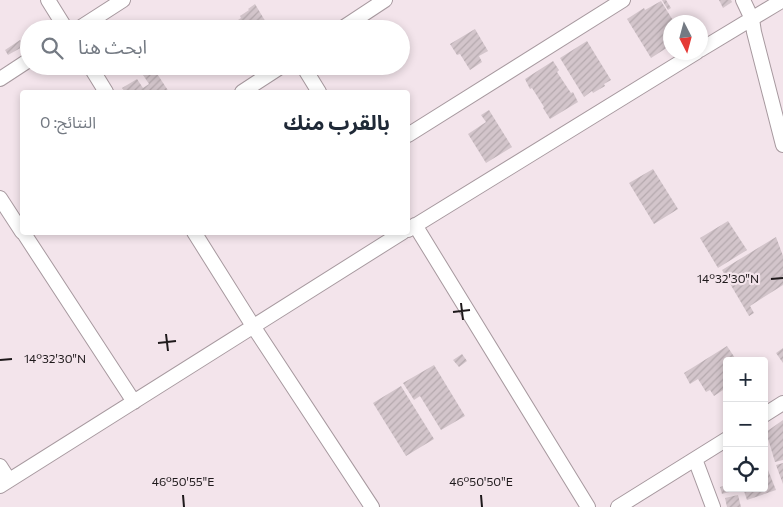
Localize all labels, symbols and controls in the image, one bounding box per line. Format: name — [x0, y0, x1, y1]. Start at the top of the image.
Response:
north arrow — [663, 15, 708, 60]
search box — [20, 20, 410, 75]
icon: search — [38, 34, 66, 62]
text: ابحث هنا — [78, 35, 147, 58]
text: بالقرب منك — [284, 109, 390, 134]
text: النتائج: 0 — [40, 112, 96, 131]
text: 14°32'30"N — [697, 271, 759, 285]
text: 14°32'30"N — [24, 351, 86, 365]
map controls — [723, 357, 768, 492]
button: + — [723, 357, 768, 402]
button: − — [723, 402, 768, 447]
button: locate — [723, 447, 768, 492]
text: 46°50'55"E — [152, 474, 214, 488]
text: 46°50'50"E — [449, 474, 513, 488]

